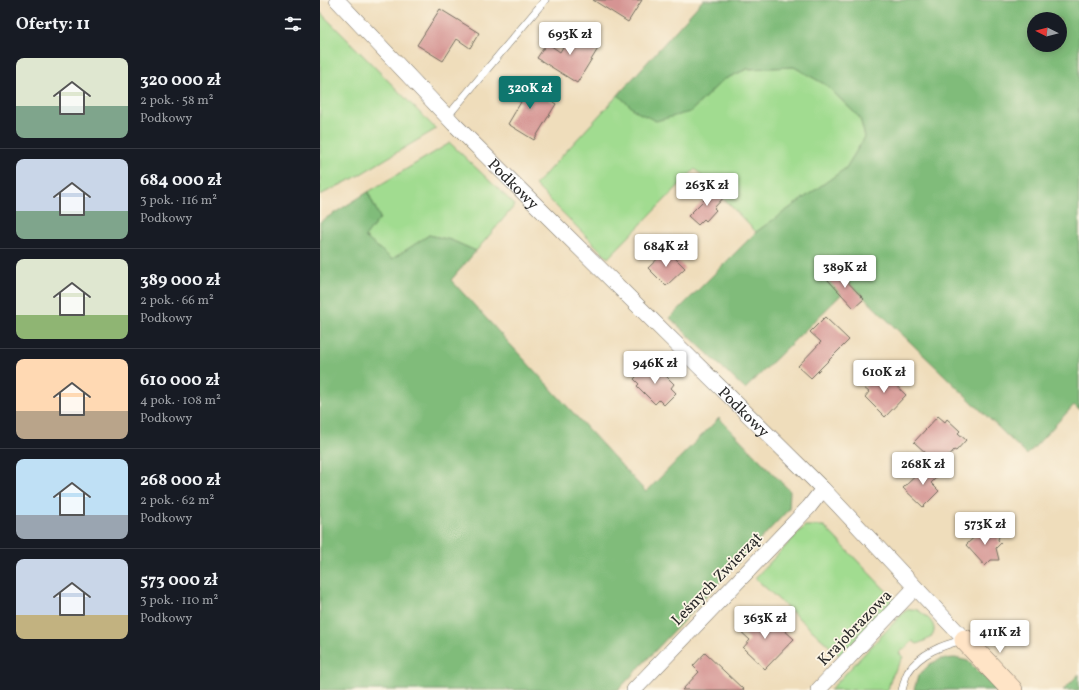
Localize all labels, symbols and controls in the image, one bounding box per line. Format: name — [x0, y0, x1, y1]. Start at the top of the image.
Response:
north arrow — [1027, 12, 1067, 52]
map controls — [1027, 12, 1067, 52]
text: Oferty: 11 — [16, 13, 90, 36]
icon: filters — [282, 13, 304, 35]
pin: 693K zł — [533, 22, 607, 56]
text: 693K zł — [548, 26, 592, 44]
text: 320 000 zł — [140, 69, 221, 92]
icon: home — [48, 74, 96, 122]
pin: 320K zł — [493, 76, 567, 110]
text: 320K zł — [508, 80, 552, 98]
text: 2 pok. · 58 m² — [140, 92, 214, 110]
text: Podkowy — [140, 110, 192, 128]
street label: Podkowy — [482, 154, 544, 216]
text: 684 000 zł — [140, 169, 221, 192]
pin: 263K zł — [670, 173, 744, 207]
icon: home — [48, 175, 96, 223]
text: 263K zł — [685, 177, 729, 195]
text: 3 pok. · 116 m² — [140, 192, 217, 210]
text: Podkowy — [140, 210, 192, 228]
pin: 684K zł — [629, 234, 703, 268]
text: 684K zł — [644, 238, 688, 256]
pin: 389K zł — [808, 255, 882, 289]
text: 389K zł — [823, 259, 867, 277]
text: 389 000 zł — [140, 269, 220, 292]
icon: home — [48, 275, 96, 323]
text: 2 pok. · 66 m² — [140, 292, 214, 310]
text: Podkowy — [140, 310, 192, 328]
pin: 946K zł — [618, 351, 692, 385]
text: 946K zł — [633, 355, 677, 373]
pin: 610K zł — [847, 360, 921, 394]
text: 610K zł — [862, 364, 906, 382]
text: 610 000 zł — [140, 369, 220, 392]
icon: home — [48, 375, 96, 423]
street label: Podkowy — [712, 382, 774, 443]
text: 4 pok. · 108 m² — [140, 392, 221, 410]
text: Podkowy — [140, 410, 192, 428]
pin: 268K zł — [886, 452, 960, 486]
text: 268K zł — [901, 456, 945, 474]
text: 268 000 zł — [140, 469, 220, 492]
icon: home — [48, 475, 96, 523]
text: 2 pok. · 62 m² — [140, 492, 214, 510]
text: Podkowy — [140, 510, 192, 528]
pin: 573K zł — [948, 512, 1022, 546]
text: 573K zł — [964, 516, 1006, 534]
street label: Leśnych Zwierząt — [667, 527, 768, 631]
text: 573 000 zł — [140, 569, 218, 592]
icon: home — [48, 575, 96, 623]
street label: Krajobrazowa — [813, 585, 898, 671]
text: 3 pok. · 110 m² — [140, 592, 218, 610]
pin: 363K zł — [728, 606, 802, 640]
text: Podkowy — [140, 610, 192, 628]
text: 363K zł — [743, 610, 787, 628]
pin: 411K zł — [963, 620, 1037, 654]
text: 411K zł — [979, 624, 1021, 642]

